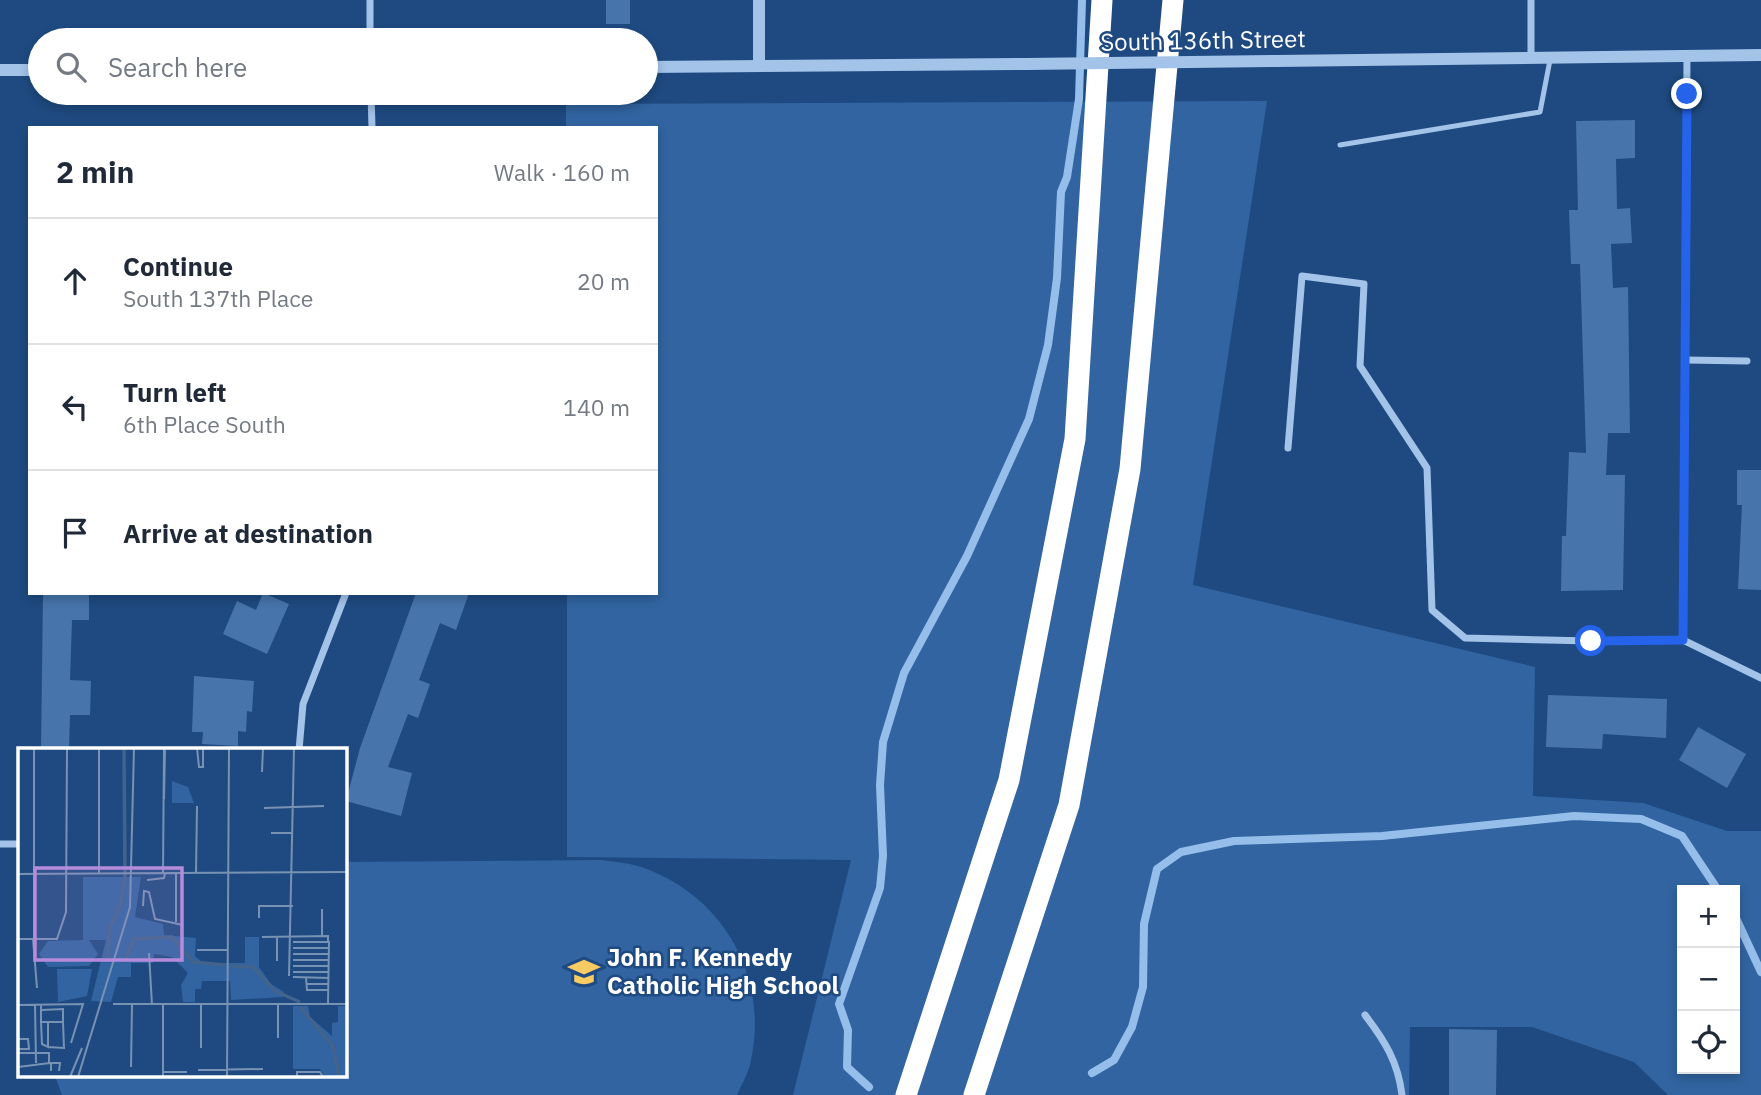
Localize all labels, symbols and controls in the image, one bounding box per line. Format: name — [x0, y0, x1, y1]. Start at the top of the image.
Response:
street label: South 136th Street — [1100, 22, 1306, 58]
search box — [28, 28, 658, 105]
icon: search — [52, 48, 90, 86]
text: Search here — [108, 50, 247, 84]
route end — [1671, 78, 1702, 109]
text: 2 min — [56, 152, 134, 191]
text: Walk · 160 m — [494, 157, 630, 187]
text: Continue — [123, 249, 233, 283]
icon: ahead — [56, 262, 94, 300]
text: 20 m — [577, 266, 630, 296]
text: South 137th Place — [123, 283, 313, 313]
text: Turn left — [123, 375, 226, 409]
icon: left — [56, 388, 94, 426]
text: 140 m — [563, 392, 630, 422]
text: 6th Place South — [123, 409, 286, 439]
icon: arrive — [56, 514, 94, 552]
text: Arrive at destination — [123, 516, 373, 550]
route start — [1575, 625, 1606, 656]
inset map — [18, 748, 346, 1078]
map controls — [1677, 885, 1740, 1074]
button: + — [1677, 885, 1740, 948]
place label: John F. Kennedy Catholic High School — [607, 941, 839, 1001]
button: − — [1677, 948, 1740, 1011]
school or university icon: John F. Kennedy Catholic High School — [567, 955, 601, 989]
button: locate — [1677, 1011, 1740, 1074]

